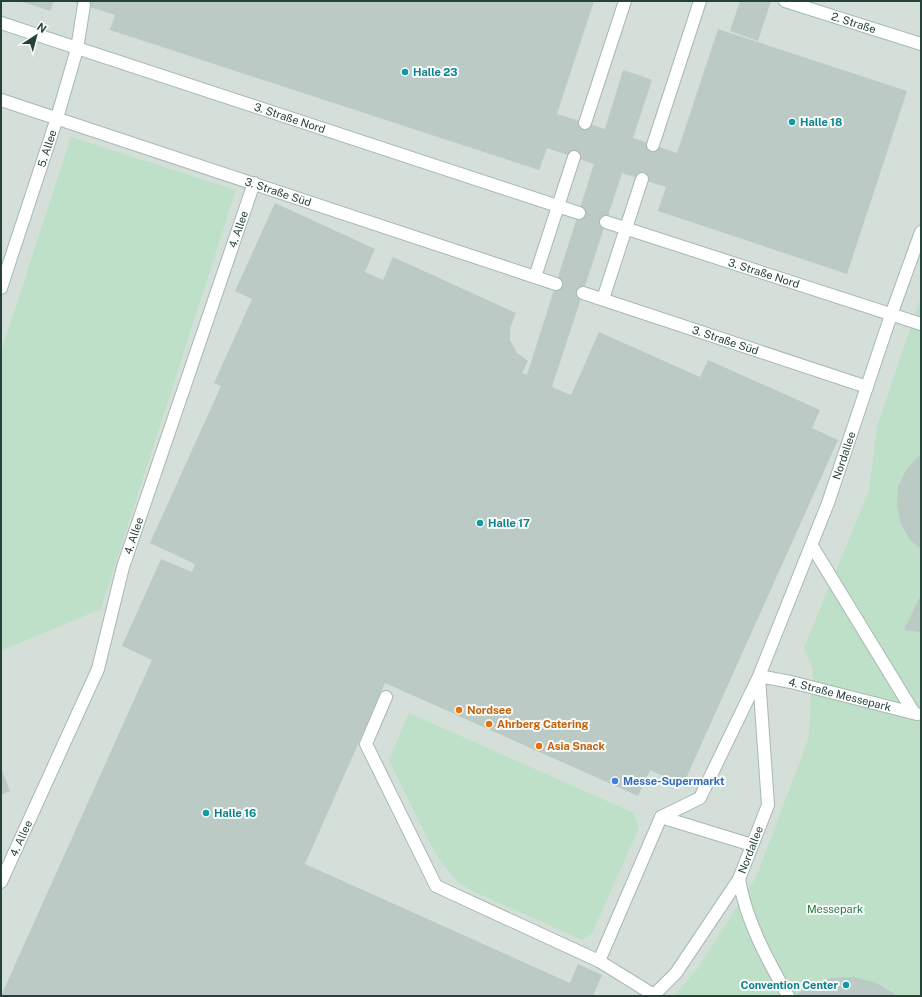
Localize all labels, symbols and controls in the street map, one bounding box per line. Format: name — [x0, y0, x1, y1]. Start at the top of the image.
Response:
street label: 2. Straße — [830, 10, 877, 35]
north arrow — [16, 16, 56, 56]
text: N — [35, 21, 49, 35]
place label: Halle 23 — [413, 66, 458, 78]
marker: Halle 23 — [400, 67, 410, 77]
street label: 3. Straße Nord — [253, 101, 327, 135]
place label: Halle 18 — [800, 116, 842, 128]
marker: Halle 18 — [787, 117, 797, 127]
street label: 5. Allee — [35, 128, 59, 169]
street label: 3. Straße Süd — [243, 175, 313, 208]
street label: 4. Allee — [226, 209, 250, 249]
street label: 3. Straße Nord — [727, 256, 801, 290]
street label: 3. Straße Süd — [691, 324, 760, 357]
street label: Nordallee — [830, 430, 858, 481]
street label: 4. Allee — [122, 516, 146, 556]
place label: Halle 17 — [488, 517, 530, 529]
marker: Halle 17 — [475, 518, 485, 528]
street label: 4. Straße Messepark — [787, 676, 892, 713]
place label: Nordsee — [467, 704, 511, 716]
marker: Nordsee — [454, 705, 464, 715]
place label: Ahrberg Catering — [497, 718, 588, 730]
marker: Ahrberg Catering — [484, 719, 494, 729]
place label: Asia Snack — [547, 740, 606, 752]
marker: Asia Snack — [534, 741, 544, 751]
place label: Messe-Supermarkt — [623, 775, 725, 787]
marker: Messe-Supermarkt — [610, 776, 620, 786]
place label: Halle 16 — [214, 807, 256, 819]
marker: Halle 16 — [201, 808, 211, 818]
street label: 4. Allee — [7, 818, 34, 858]
street label: Nordallee — [736, 824, 765, 875]
park label: Messepark — [807, 903, 863, 915]
place label: Convention Center — [741, 979, 838, 991]
marker: Convention Center — [841, 980, 851, 990]

